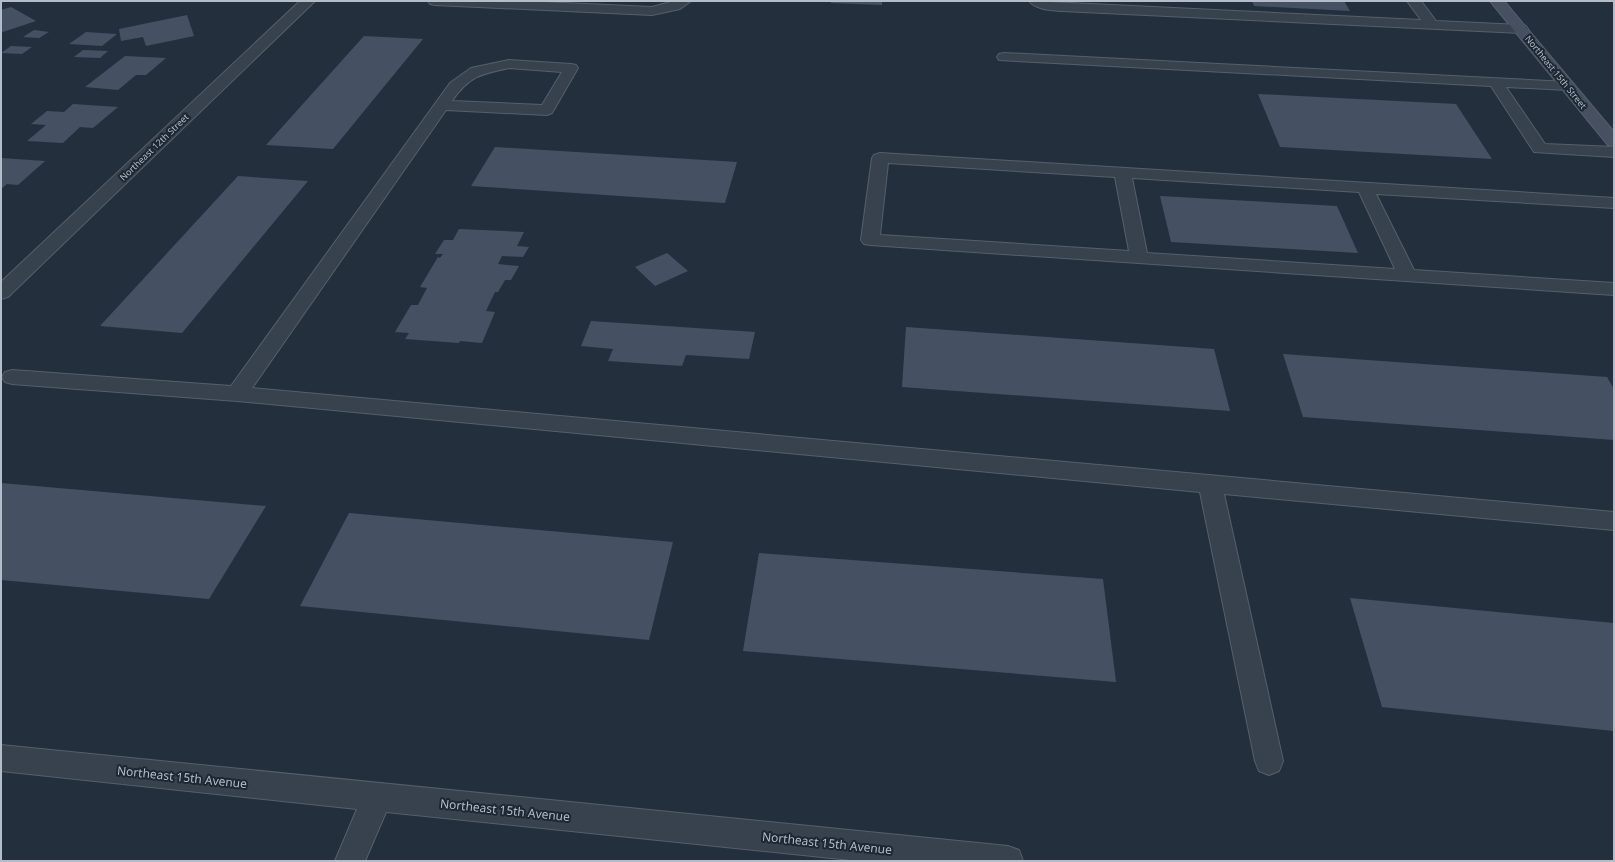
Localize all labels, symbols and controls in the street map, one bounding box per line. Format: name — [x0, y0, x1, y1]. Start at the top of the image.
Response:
street label: Northeast 15th Street — [1522, 32, 1590, 112]
street label: Northeast 12th Street — [117, 110, 192, 183]
street label: Northeast 15th Avenue — [116, 762, 248, 792]
street label: Northeast 15th Avenue — [439, 795, 571, 825]
street label: Northeast 15th Avenue — [761, 828, 893, 858]

